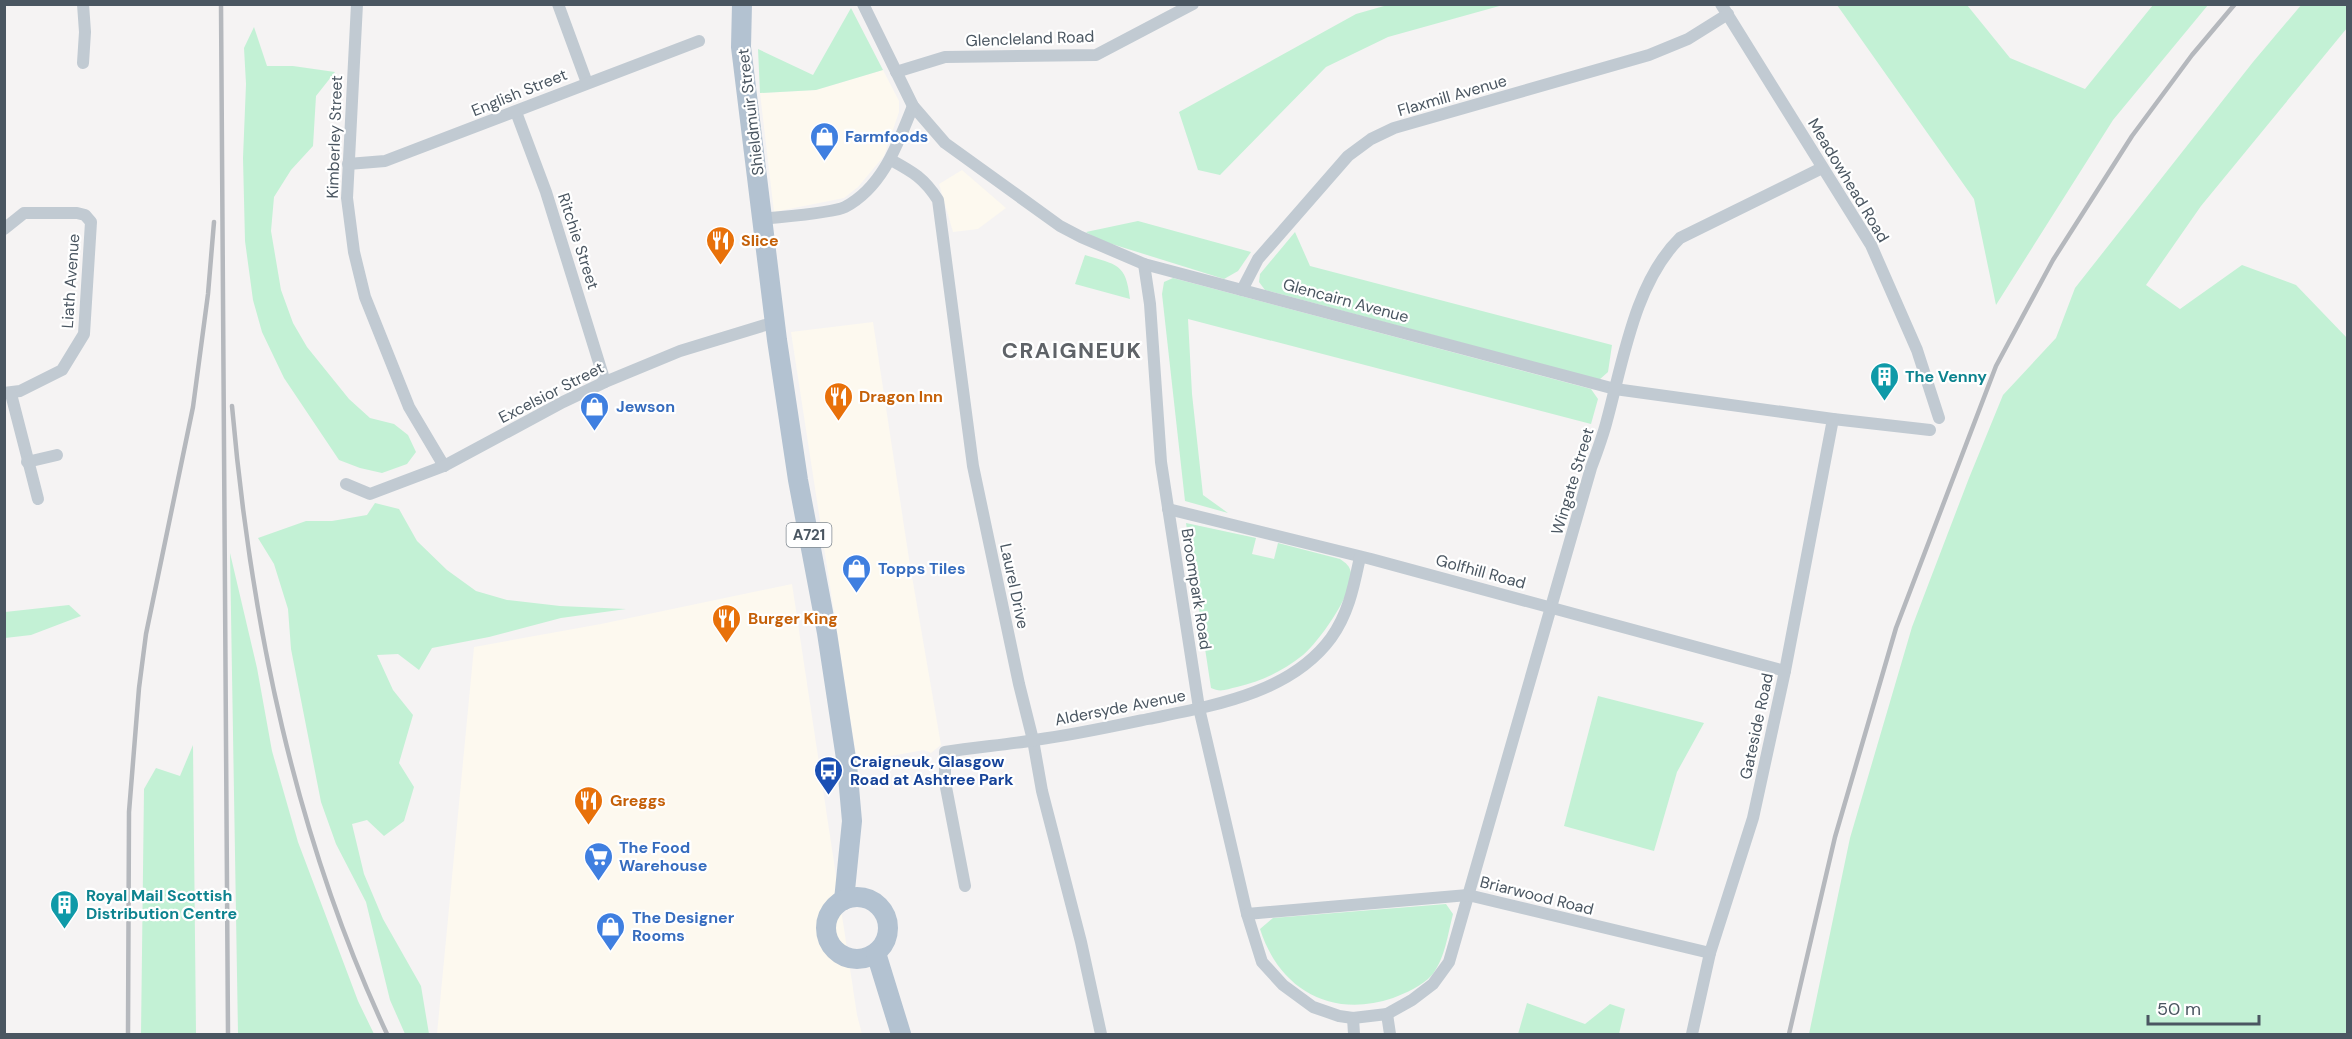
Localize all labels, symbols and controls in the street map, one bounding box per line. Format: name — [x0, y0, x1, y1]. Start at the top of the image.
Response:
street label: Glencleland Road — [965, 26, 1095, 51]
street label: Shieldmuir Street — [732, 47, 769, 177]
street label: English Street — [468, 64, 570, 121]
street label: Flaxmill Avenue — [1395, 70, 1509, 121]
street label: Kimberley Street — [322, 75, 347, 199]
street label: Meadowhead Road — [1803, 114, 1894, 246]
shop icon: Farmfoods — [808, 120, 840, 162]
place label: Farmfoods — [845, 126, 928, 147]
street label: Ritchie Street — [553, 190, 604, 292]
restaurant icon: Slice — [704, 224, 736, 266]
place label: Slice — [741, 230, 779, 251]
street label: Liath Avenue — [57, 233, 84, 329]
street label: Glencairn Avenue — [1281, 274, 1411, 327]
district label: CRAIGNEUK — [1002, 336, 1142, 365]
street label: Excelsior Street — [495, 357, 607, 428]
building icon: The Venny — [1868, 360, 1900, 402]
place label: The Venny — [1905, 366, 1987, 387]
restaurant icon: Dragon Inn — [822, 380, 854, 422]
place label: Dragon Inn — [859, 386, 943, 407]
shop icon: Jewson — [579, 390, 611, 432]
place label: Jewson — [616, 396, 675, 417]
street label: Wingate Street — [1546, 425, 1599, 537]
road number: A721 — [786, 523, 832, 547]
street label: Broompark Road — [1177, 527, 1216, 651]
street label: Laurel Drive — [995, 542, 1034, 631]
street label: Golfhill Road — [1434, 549, 1528, 594]
shop icon: Topps Tiles — [841, 552, 873, 594]
place label: Topps Tiles — [878, 558, 965, 579]
restaurant icon: Burger King — [711, 602, 743, 644]
place label: Burger King — [748, 608, 838, 629]
street label: Gateside Road — [1735, 671, 1778, 781]
street label: Aldersyde Avenue — [1053, 685, 1187, 730]
place label: Craigneuk, Glasgow Road at Ashtree Park — [850, 751, 1014, 790]
bus stop icon: Craigneuk, Glasgow Road at Ashtree Park — [813, 754, 845, 796]
restaurant icon: Greggs — [573, 784, 605, 826]
place label: Greggs — [610, 790, 666, 811]
place label: The Food Warehouse — [619, 837, 707, 876]
supermarket icon: The Food Warehouse — [582, 840, 614, 882]
street label: Briarwood Road — [1478, 871, 1596, 920]
place label: Royal Mail Scottish Distribution Centre — [86, 885, 237, 924]
building icon: Royal Mail Scottish Distribution Centre — [49, 888, 81, 930]
place label: The Designer Rooms — [632, 907, 735, 946]
shop icon: The Designer Rooms — [595, 910, 627, 952]
scale bar — [2148, 988, 2259, 1026]
text: 50 m — [2157, 997, 2201, 1021]

